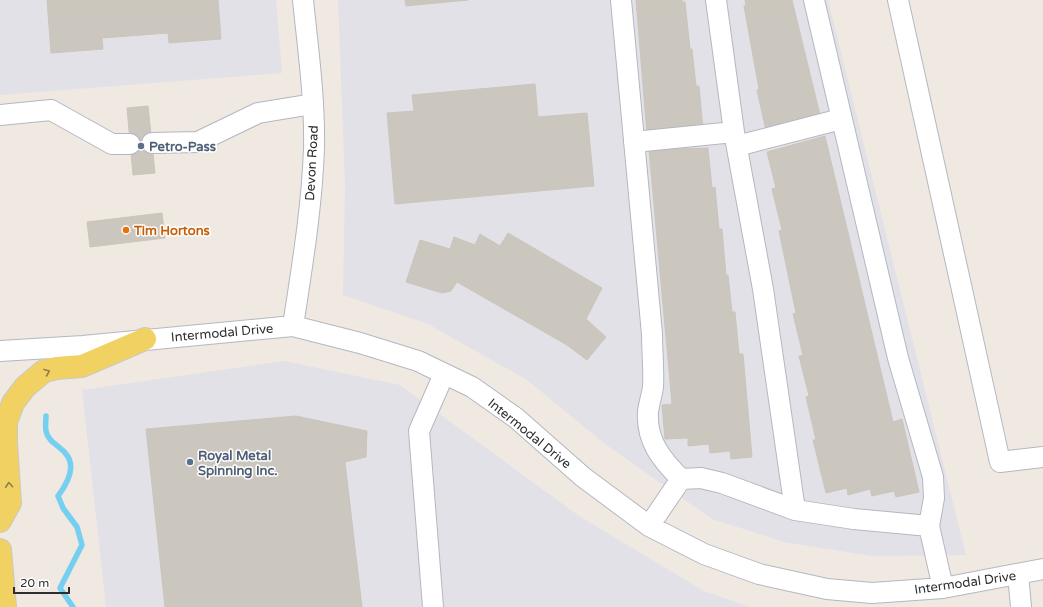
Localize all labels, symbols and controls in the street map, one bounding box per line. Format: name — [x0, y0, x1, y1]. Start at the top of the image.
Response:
street label: Devon Road — [302, 125, 322, 201]
place label: Petro-Pass — [149, 139, 216, 155]
marker: Petro-Pass — [136, 141, 146, 151]
place label: Tim Hortons — [133, 223, 210, 239]
marker: Tim Hortons — [121, 225, 131, 235]
street label: Intermodal Drive — [170, 321, 274, 345]
one-way arrow — [43, 368, 50, 376]
street label: Intermodal Drive — [484, 395, 574, 472]
place label: Royal Metal Spinning Inc. — [198, 448, 278, 479]
marker: Royal Metal Spinning Inc. — [185, 457, 195, 467]
one-way arrow — [4, 482, 13, 488]
street label: Intermodal Drive — [913, 568, 1017, 598]
scale bar — [14, 569, 69, 595]
text: 20 m — [20, 576, 49, 590]

